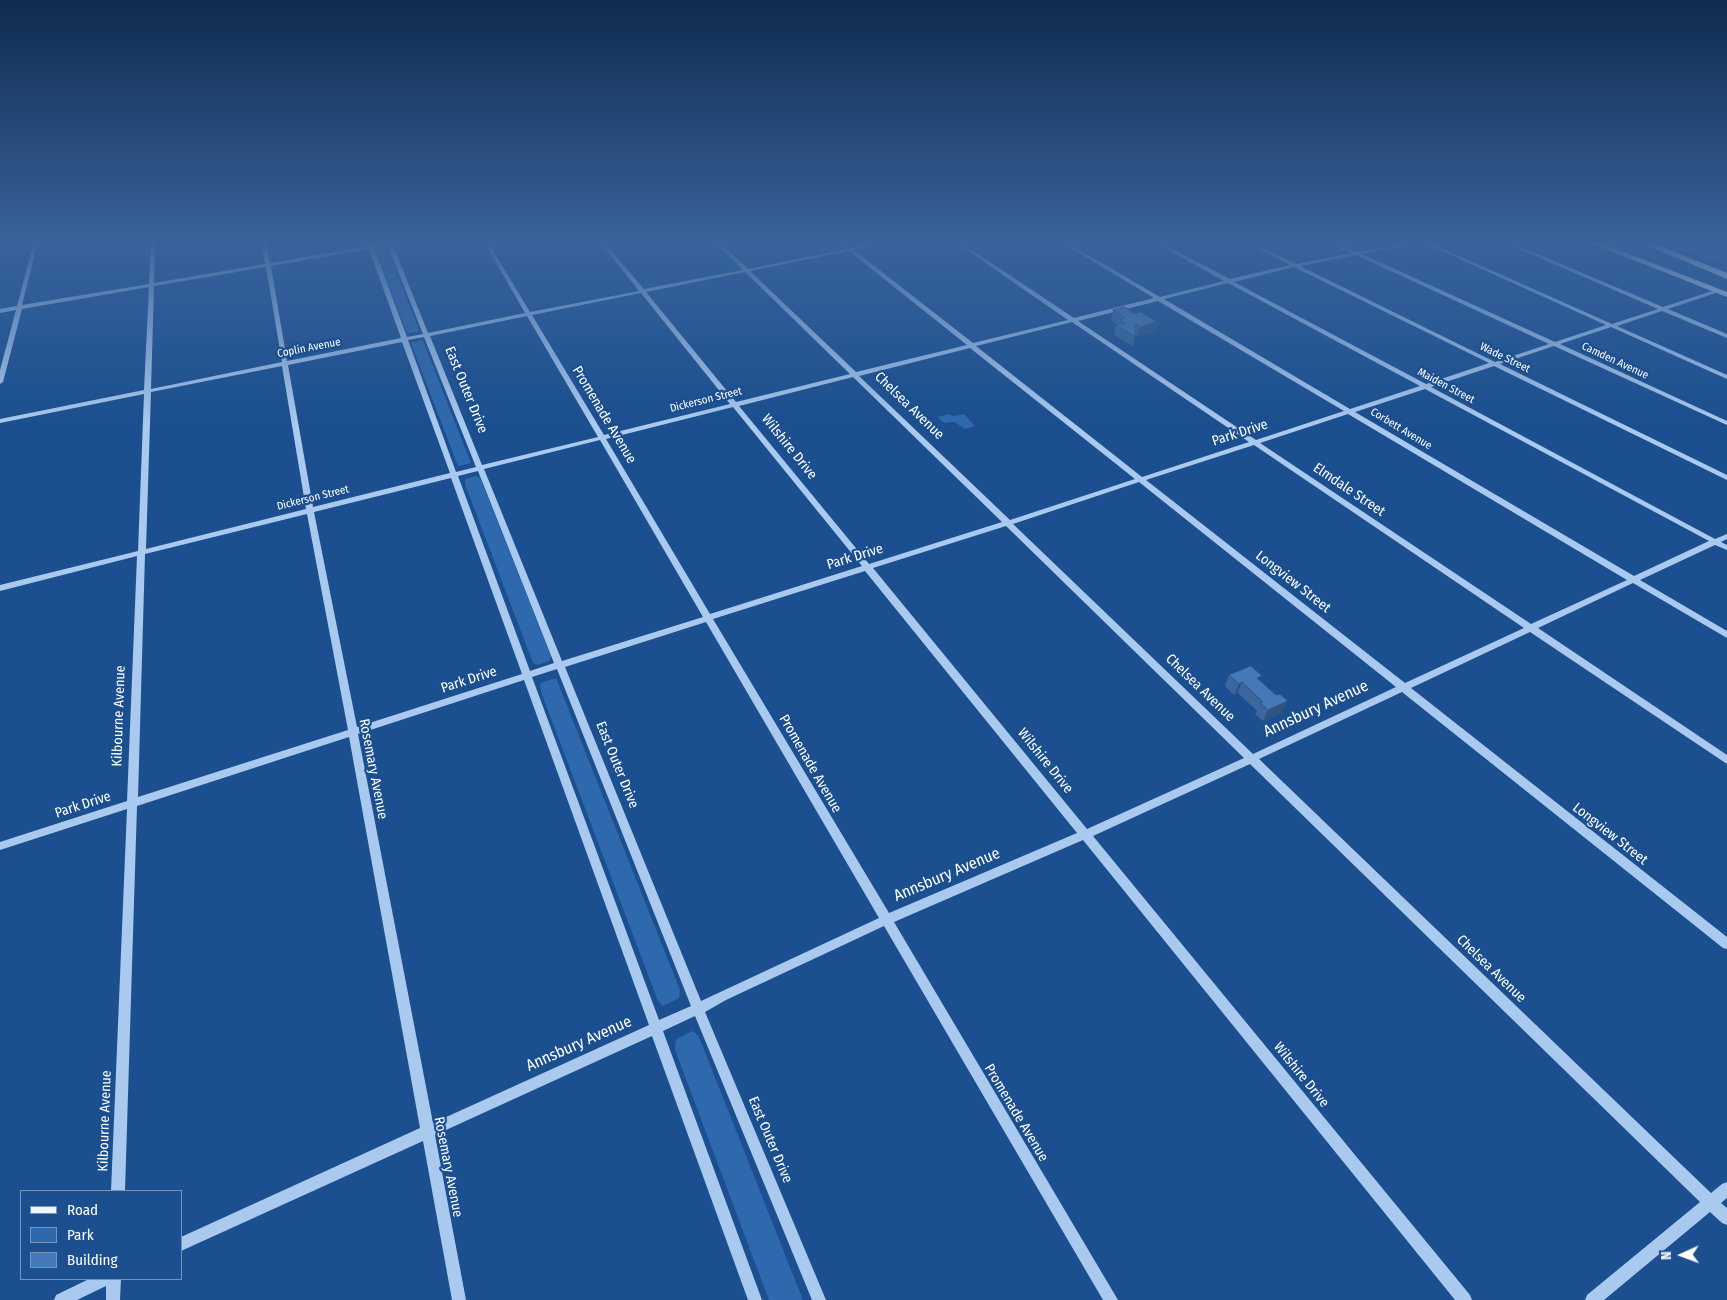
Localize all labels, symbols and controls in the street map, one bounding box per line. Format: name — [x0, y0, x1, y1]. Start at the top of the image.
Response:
street label: Coplin Avenue — [276, 335, 342, 361]
street label: Wade Street — [1478, 340, 1532, 376]
street label: Camden Avenue — [1580, 340, 1650, 382]
street label: East Outer Drive — [441, 344, 491, 436]
street label: Promenade Avenue — [568, 363, 640, 467]
street label: Maiden Street — [1415, 365, 1477, 407]
street label: Chelsea Avenue — [871, 369, 947, 443]
street label: Dickerson Street — [669, 385, 743, 415]
street label: Corbett Avenue — [1368, 406, 1434, 452]
street label: Wilshire Drive — [758, 411, 820, 483]
street label: Park Drive — [1210, 416, 1270, 450]
street label: Elmdale Street — [1310, 460, 1388, 520]
street label: Dickerson Street — [276, 483, 350, 513]
street label: Park Drive — [825, 541, 885, 573]
street label: Longview Street — [1252, 547, 1334, 617]
street label: Chelsea Avenue — [1162, 651, 1238, 725]
street label: Park Drive — [439, 663, 499, 697]
street label: Kilbourne Avenue — [109, 665, 129, 767]
street label: Annsbury Avenue — [1260, 676, 1372, 742]
street label: Promenade Avenue — [775, 712, 845, 816]
street label: Rosemary Avenue — [355, 717, 391, 821]
street label: East Outer Drive — [592, 719, 642, 811]
street label: Wilshire Drive — [1014, 725, 1076, 797]
street label: Park Drive — [53, 788, 113, 822]
street label: Longview Street — [1569, 799, 1651, 869]
street label: Annsbury Avenue — [891, 844, 1003, 906]
street label: Chelsea Avenue — [1453, 932, 1529, 1006]
street label: Annsbury Avenue — [523, 1012, 635, 1076]
street label: Wilshire Drive — [1270, 1039, 1332, 1111]
street label: Promenade Avenue — [980, 1061, 1052, 1165]
street label: Kilbourne Avenue — [95, 1070, 115, 1172]
street label: East Outer Drive — [744, 1094, 796, 1186]
street label: Rosemary Avenue — [430, 1115, 466, 1219]
legend — [20, 1190, 182, 1280]
text: Road — [67, 1201, 98, 1219]
text: Park — [67, 1226, 94, 1244]
north arrow — [1657, 1230, 1707, 1280]
text: Building — [67, 1251, 118, 1269]
text: N — [1658, 1251, 1675, 1260]

